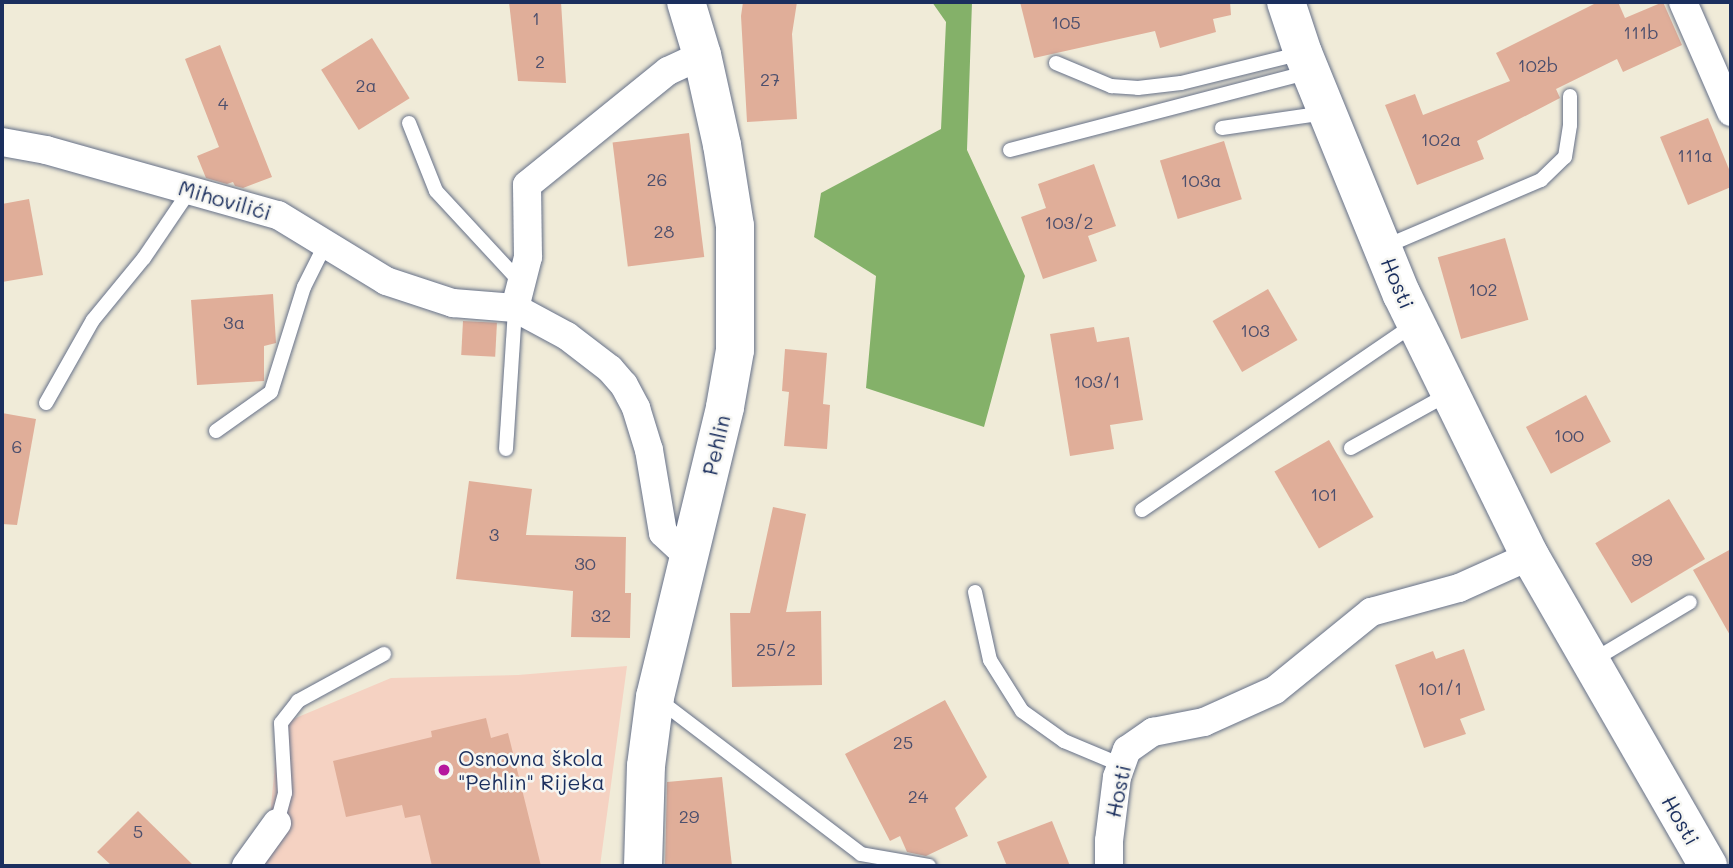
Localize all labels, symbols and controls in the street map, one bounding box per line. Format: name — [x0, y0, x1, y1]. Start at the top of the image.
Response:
house number: 1 — [532, 7, 540, 29]
house number: 105 — [1051, 11, 1081, 33]
house number: 111b — [1623, 21, 1659, 43]
house number: 2 — [535, 50, 545, 72]
house number: 102b — [1518, 54, 1558, 76]
house number: 27 — [760, 68, 780, 90]
house number: 2a — [355, 74, 377, 96]
house number: 4 — [218, 92, 228, 114]
house number: 102a — [1421, 128, 1461, 150]
house number: 111a — [1677, 144, 1713, 166]
house number: 26 — [647, 168, 667, 190]
house number: 103a — [1181, 169, 1221, 191]
street label: Mihovilići — [176, 175, 274, 225]
house number: 103/2 — [1044, 211, 1094, 233]
house number: 28 — [654, 220, 674, 242]
street label: Hosti — [1376, 254, 1420, 312]
house number: 102 — [1468, 278, 1498, 300]
house number: 3a — [223, 311, 245, 333]
house number: 103 — [1240, 319, 1270, 341]
house number: 103/1 — [1073, 370, 1121, 392]
street label: Pehlin — [697, 412, 735, 478]
house number: 100 — [1554, 424, 1584, 446]
house number: 6 — [12, 435, 22, 457]
house number: 101 — [1310, 483, 1338, 505]
house number: 3 — [489, 523, 499, 545]
house number: 99 — [1631, 548, 1653, 570]
house number: 30 — [574, 552, 596, 574]
house number: 32 — [591, 604, 611, 626]
house number: 25/2 — [756, 638, 796, 660]
house number: 101/1 — [1418, 677, 1462, 699]
house number: 25 — [893, 731, 913, 753]
place label: Osnovna škola "Pehlin" Rijeka — [458, 745, 605, 795]
marker: Osnovna škola "Pehlin" Rijeka — [436, 762, 452, 778]
street label: Hosti — [1100, 762, 1136, 820]
house number: 24 — [908, 785, 928, 807]
street label: Hosti — [1657, 791, 1705, 849]
house number: 29 — [679, 805, 699, 827]
house number: 5 — [133, 820, 143, 842]

